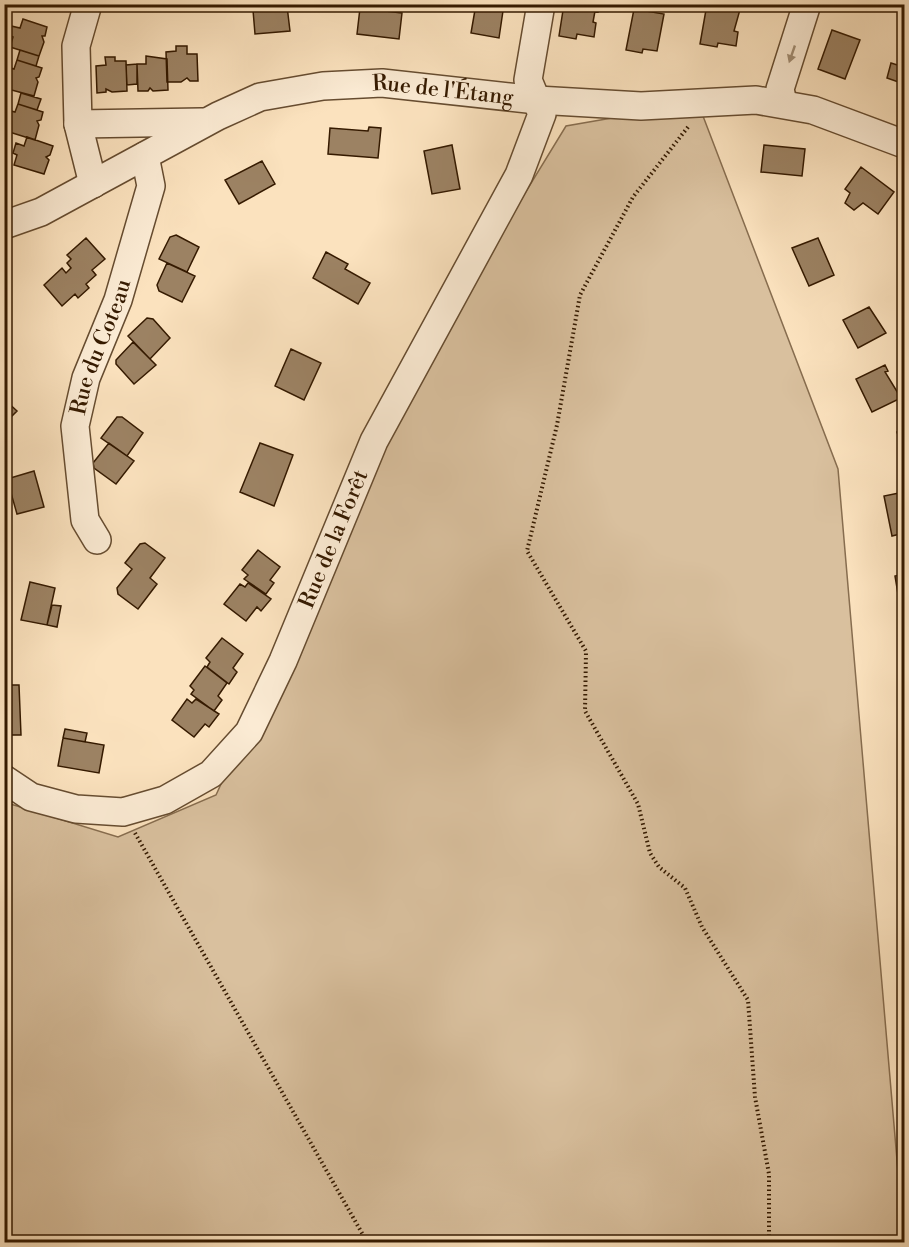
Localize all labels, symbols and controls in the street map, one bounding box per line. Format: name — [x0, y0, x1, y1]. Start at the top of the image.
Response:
one-way arrow — [786, 45, 796, 63]
street label: Rue de l'Étang — [372, 69, 516, 111]
street label: Rue du Coteau — [64, 276, 137, 418]
street label: Rue de la Forêt — [293, 466, 374, 612]

